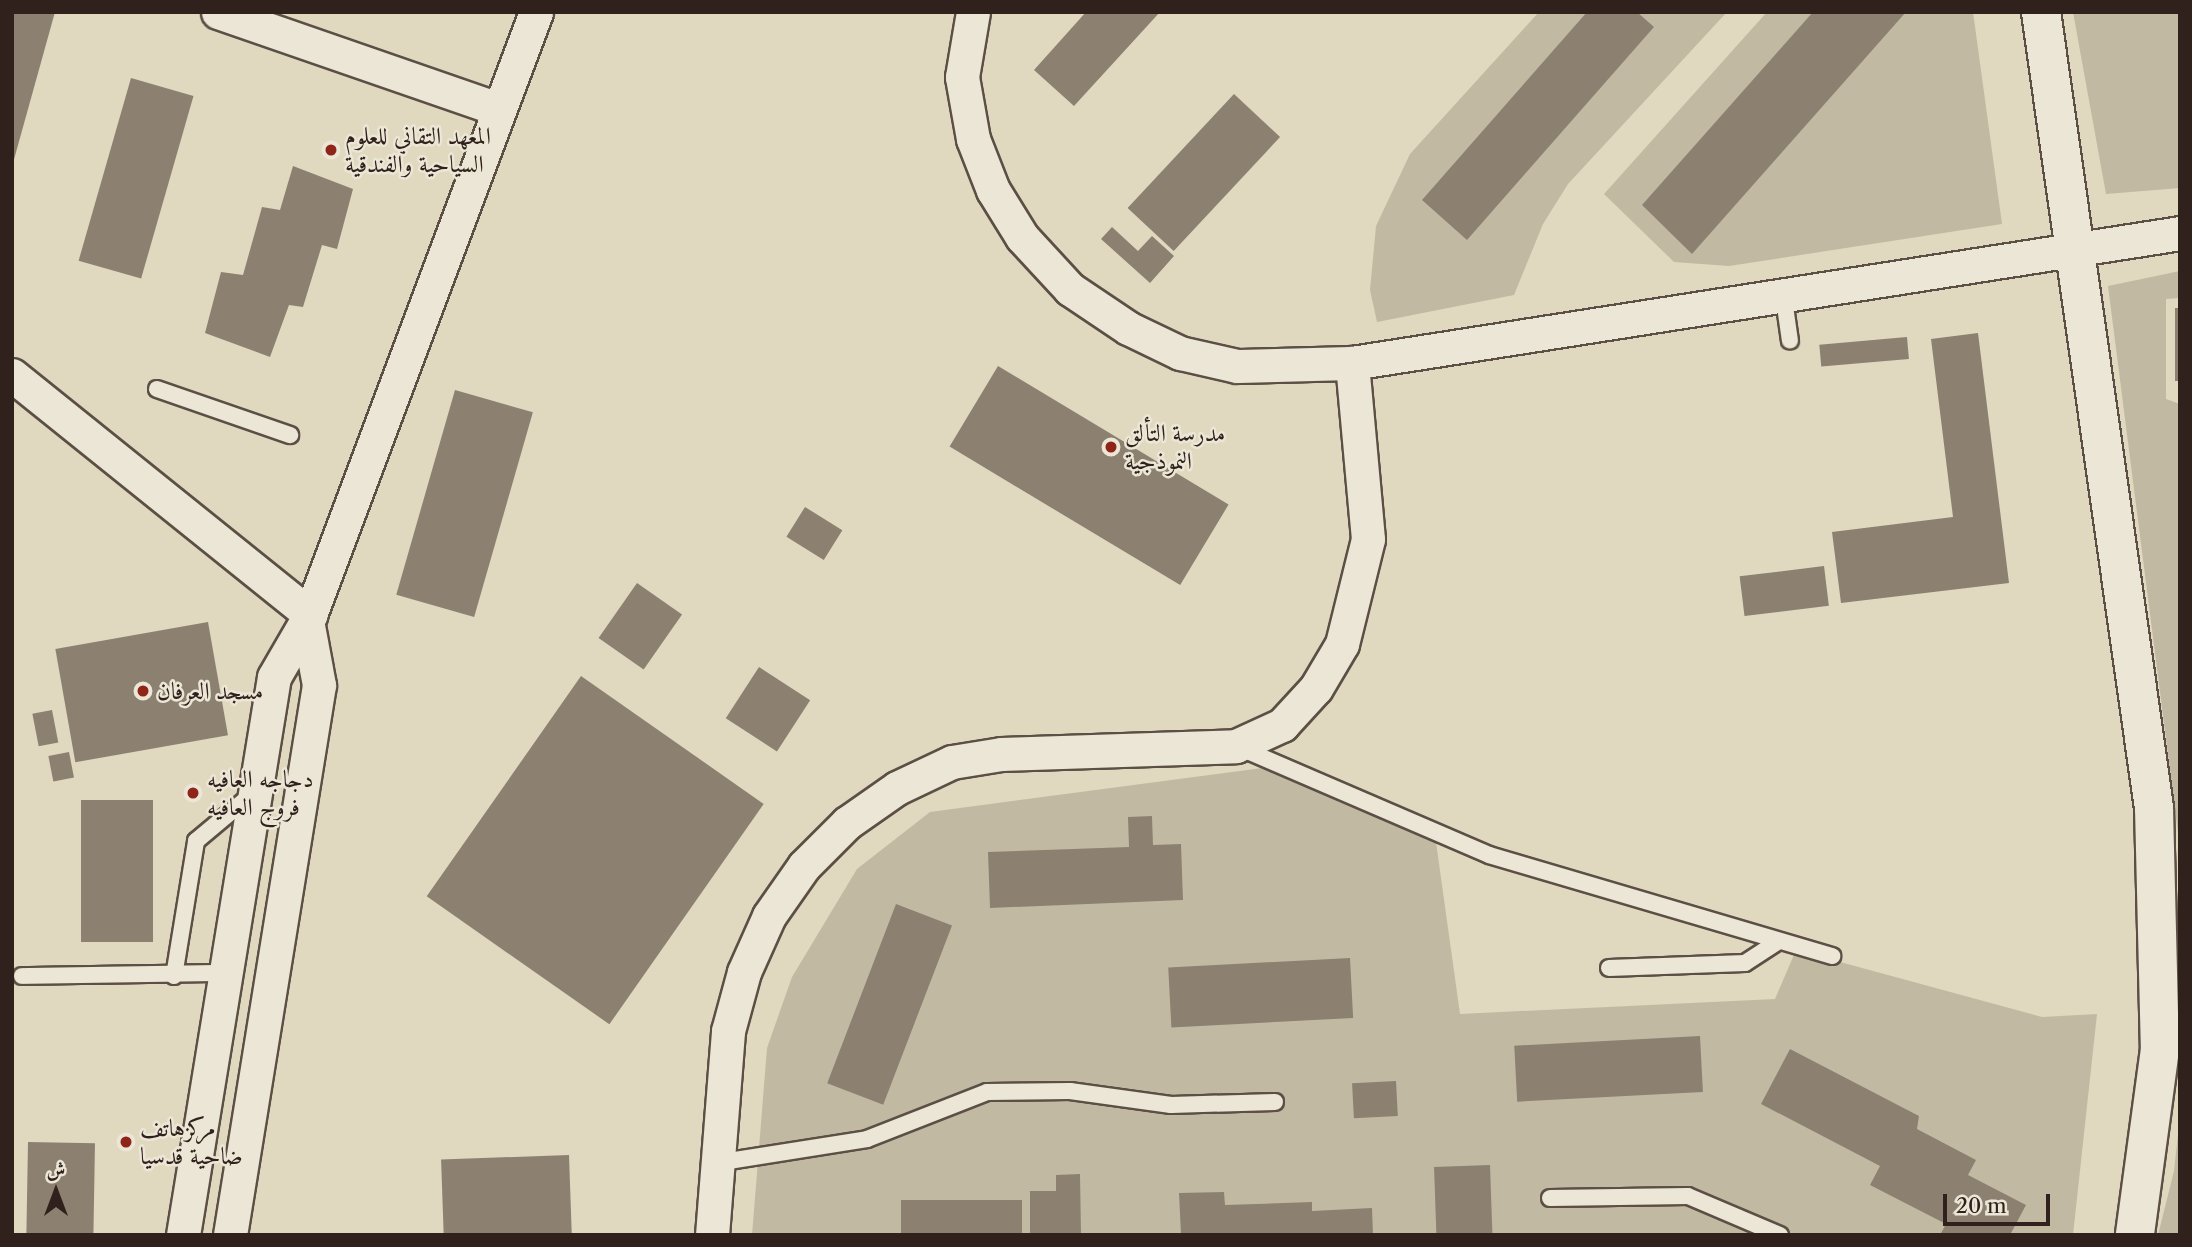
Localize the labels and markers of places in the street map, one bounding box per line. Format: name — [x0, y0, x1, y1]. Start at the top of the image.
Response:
place label: المعهد التقاني للعلوم السياحية والفندقية — [345, 122, 491, 178]
marker: المعهد التقاني للعلوم السياحية والفندقية — [323, 142, 339, 158]
place label: مدرسة التألق النموذجية — [1125, 419, 1225, 475]
marker: مدرسة التألق النموذجية — [1103, 439, 1119, 455]
place label: مسجد العرفان — [157, 677, 263, 705]
marker: مسجد العرفان — [135, 683, 151, 699]
place label: دجاجه العافيه فروج العافيه — [207, 765, 314, 821]
marker: دجاجه العافيه فروج العافيه — [185, 785, 201, 801]
place label: مركزهاتف ضاحية قدسيا — [140, 1114, 243, 1170]
marker: مركزهاتف ضاحية قدسيا — [118, 1134, 134, 1150]

